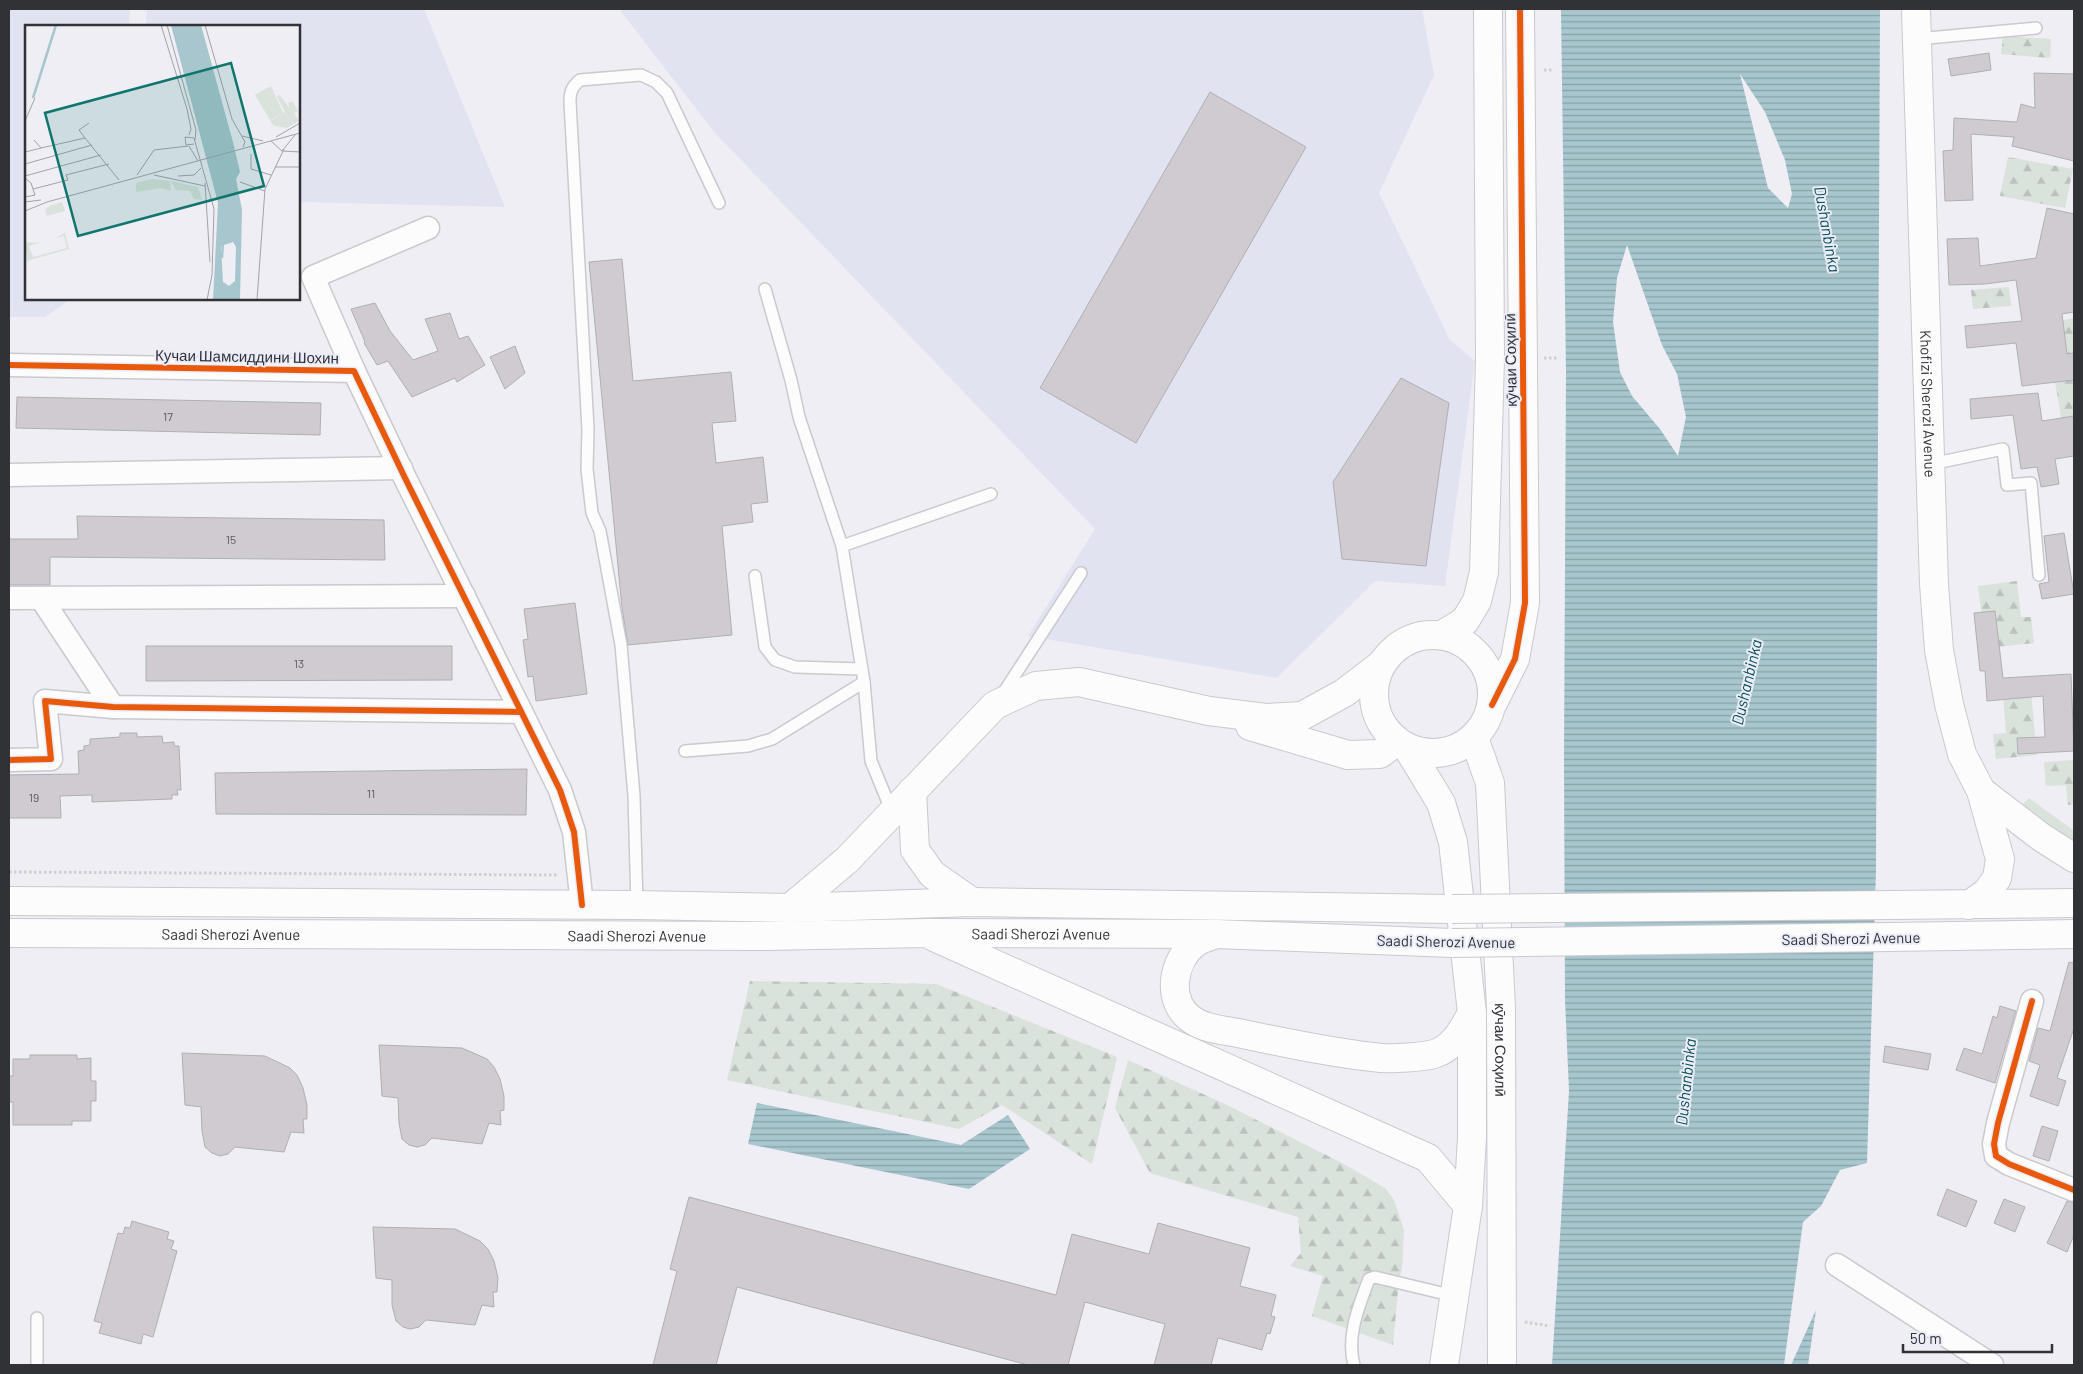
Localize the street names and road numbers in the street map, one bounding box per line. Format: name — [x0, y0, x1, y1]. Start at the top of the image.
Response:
street label: кӯчаи Соҳилӣ — [1500, 313, 1520, 407]
street label: Khofizi Sherozi Avenue — [1917, 330, 1940, 478]
street label: Кучаи Шамсиддини Шохин — [155, 345, 339, 367]
street label: Saadi Sherozi Avenue — [972, 924, 1110, 943]
street label: Saadi Sherozi Avenue — [162, 925, 300, 943]
street label: Saadi Sherozi Avenue — [568, 926, 706, 945]
street label: Saadi Sherozi Avenue — [1782, 928, 1920, 948]
street label: Saadi Sherozi Avenue — [1377, 931, 1515, 951]
street label: кӯчаи Соҳилӣ — [1492, 1003, 1510, 1097]

